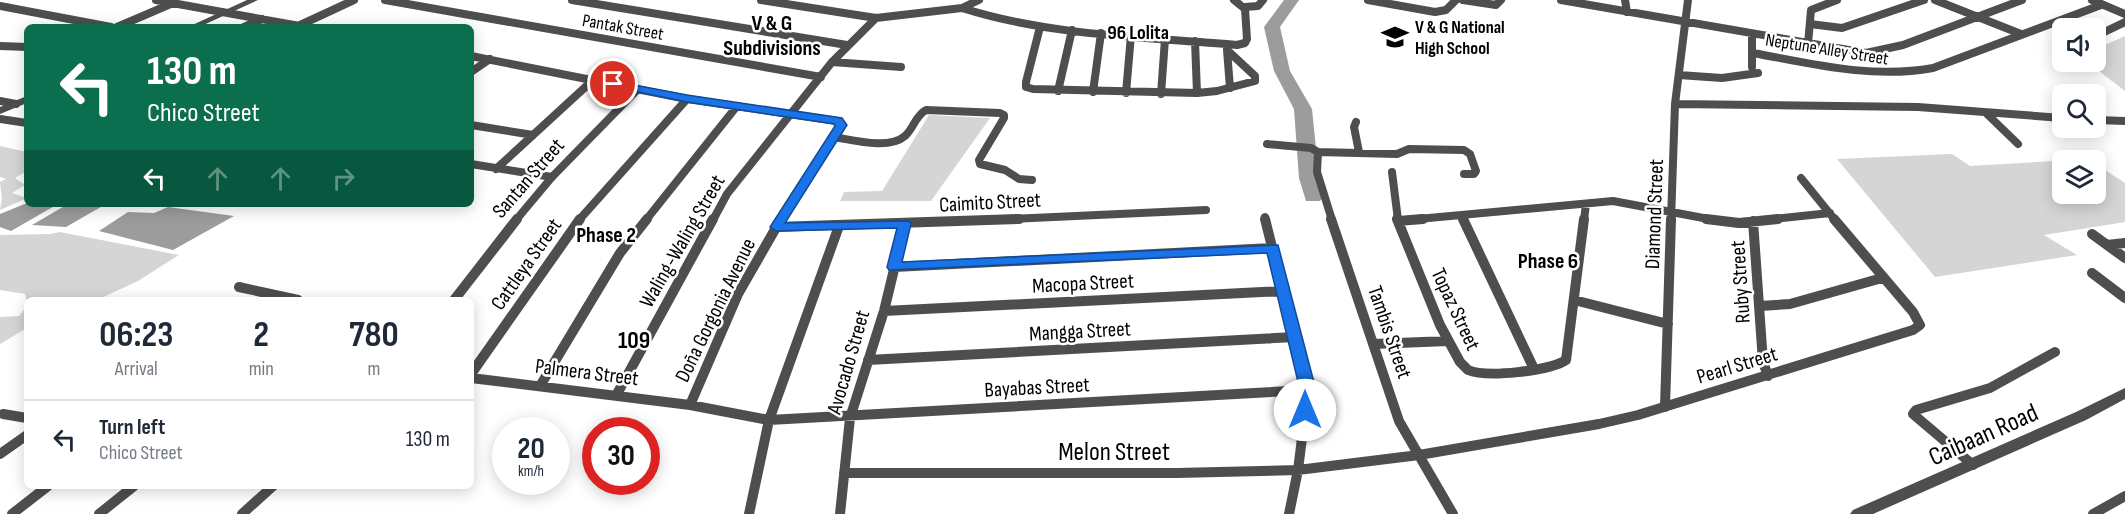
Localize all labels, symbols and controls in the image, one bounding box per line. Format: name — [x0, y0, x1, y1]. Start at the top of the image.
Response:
street label: Pantak Street — [581, 10, 666, 45]
district label: V & G Subdivisions — [723, 10, 821, 62]
place label: V & G National High School — [1415, 17, 1505, 59]
map controls — [2052, 18, 2106, 204]
button: sound — [2052, 18, 2106, 72]
district label: 96 Lolita — [1107, 21, 1169, 45]
school or university icon: V & G National High School — [1380, 22, 1410, 52]
street label: Neptune Alley Street — [1764, 29, 1890, 70]
text: 130 m — [147, 46, 237, 97]
icon: left — [48, 48, 126, 126]
pin — [587, 58, 638, 109]
icon: arrive — [596, 67, 629, 100]
button: search — [2052, 84, 2106, 138]
text: Chico Street — [147, 97, 260, 129]
street label: Santan Street — [487, 133, 570, 223]
button: layers — [2052, 150, 2106, 204]
street label: Diamond Street — [1640, 159, 1669, 269]
icon: left — [138, 162, 171, 195]
icon: ahead — [201, 162, 234, 195]
icon: ahead — [264, 162, 297, 195]
icon: right — [327, 162, 360, 195]
street label: Waling-Waling Street — [634, 171, 730, 312]
street label: Caimito Street — [939, 187, 1042, 218]
street label: Cattleya Street — [486, 214, 567, 315]
district label: Phase 2 — [576, 222, 636, 249]
street label: Doña Gorgonia Avenue — [670, 234, 761, 386]
street label: Ruby Street — [1725, 240, 1756, 324]
district label: Phase 6 — [1518, 248, 1578, 275]
street label: Topaz Street — [1426, 264, 1485, 354]
street label: Macopa Street — [1031, 268, 1135, 299]
street label: Tambis Street — [1362, 282, 1417, 382]
street label: Avocado Street — [821, 307, 875, 418]
text: 06:23 — [99, 314, 173, 357]
text: 2 — [253, 314, 269, 357]
text: 780 — [349, 314, 399, 357]
street label: Mangga Street — [1029, 316, 1131, 347]
district label: 109 — [618, 326, 650, 355]
street label: Pearl Street — [1694, 341, 1780, 390]
street label: Palmera Street — [534, 354, 640, 391]
text: Arrival — [115, 357, 158, 381]
text: min — [249, 357, 274, 381]
text: m — [367, 357, 380, 381]
street label: Bayabas Street — [984, 372, 1090, 403]
position arrow — [1273, 378, 1337, 442]
street label: Caibaan Road — [1924, 398, 2043, 473]
text: Turn left — [99, 414, 165, 441]
speed limit sign: 30 — [582, 417, 660, 495]
icon: left — [48, 423, 81, 456]
text: 130 m — [406, 426, 450, 453]
text: 20 — [517, 431, 545, 467]
street label: Melon Street — [1058, 437, 1170, 468]
text: Chico Street — [99, 441, 183, 465]
text: km/h — [518, 462, 544, 481]

